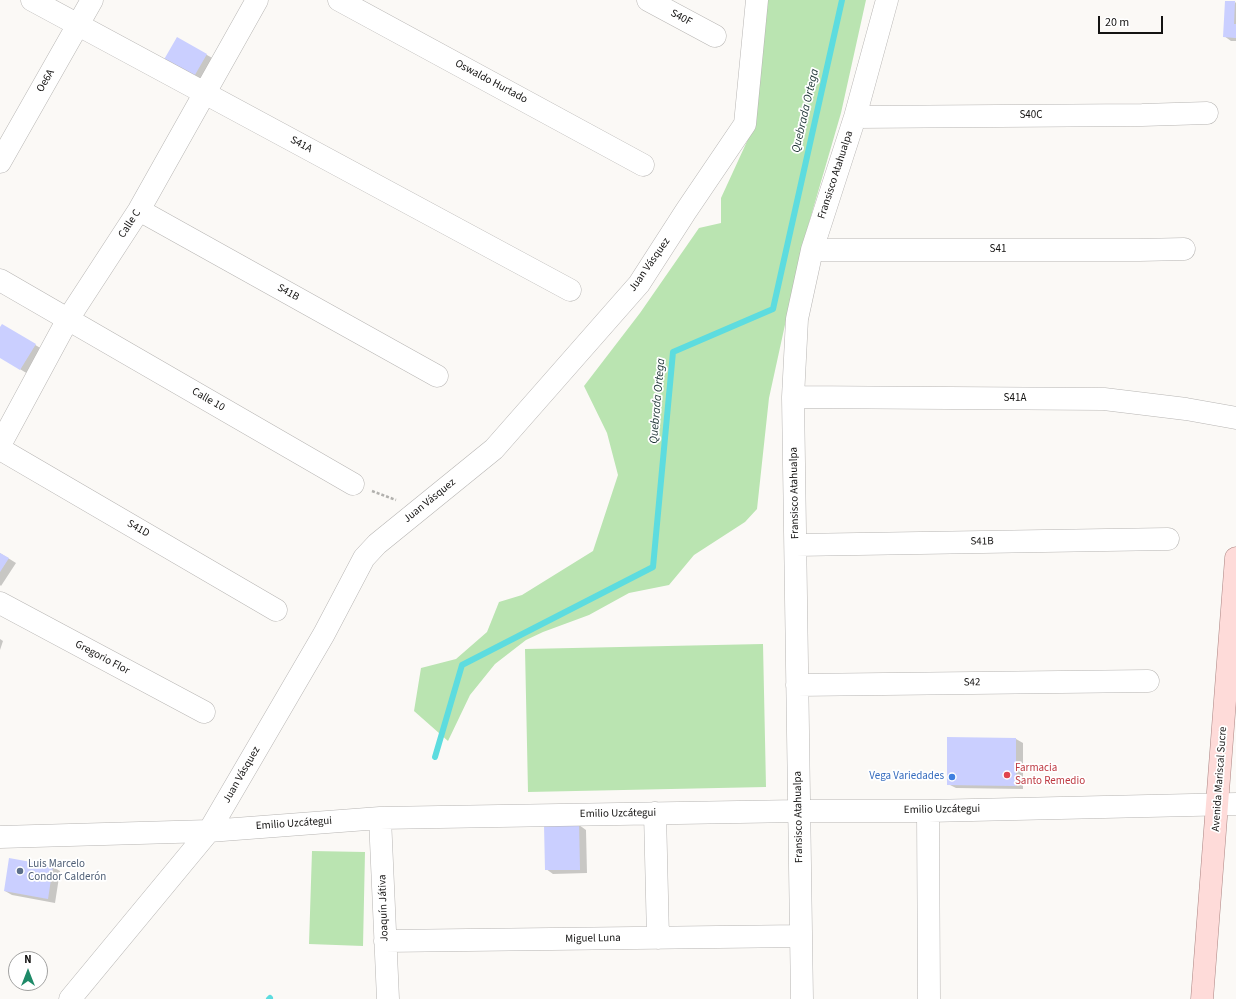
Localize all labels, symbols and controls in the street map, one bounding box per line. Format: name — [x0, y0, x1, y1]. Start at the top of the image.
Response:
street label: S40F — [668, 7, 694, 29]
scale bar — [1100, 8, 1165, 34]
text: 20 m — [1105, 14, 1129, 31]
street label: Oswaldo Hurtado — [452, 57, 530, 107]
street label: Oe6A — [34, 67, 58, 95]
water label: Quebrada Ortega — [789, 68, 823, 154]
street label: S40C — [1019, 109, 1043, 123]
street label: Fransisco Atahualpa — [816, 129, 856, 221]
street label: S41A — [288, 134, 314, 156]
street label: Calle C — [116, 207, 144, 241]
street label: Juan Vásquez — [627, 235, 673, 295]
street label: S41 — [990, 243, 1006, 257]
street label: S41B — [275, 282, 301, 304]
water label: Quebrada Ortega — [647, 358, 669, 444]
street label: Calle 10 — [189, 385, 227, 415]
street label: S41A — [1004, 392, 1026, 406]
street label: Fransisco Atahualpa — [788, 447, 802, 539]
street label: Juan Vásquez — [401, 476, 459, 526]
street label: S41D — [124, 517, 152, 541]
street label: S41B — [970, 535, 994, 549]
street label: Gregorio Flor — [72, 638, 132, 678]
street label: S42 — [963, 676, 981, 690]
street label: Avenida Mariscal Sucre — [1210, 726, 1230, 832]
street label: Juan Vásquez — [221, 745, 263, 805]
place label: Farmacia Santo Remedio — [1015, 762, 1085, 788]
place label: Vega Variedades — [869, 770, 944, 784]
marker: Farmacia Santo Remedio — [1002, 770, 1012, 780]
street label: Fransisco Atahualpa — [792, 771, 806, 863]
marker: Vega Variedades — [947, 772, 957, 782]
street label: Emilio Uzcátegui — [904, 803, 980, 817]
street label: Emilio Uzcátegui — [580, 807, 656, 821]
street label: Emilio Uzcátegui — [255, 815, 333, 833]
place label: Luis Marcelo Condor Calderón — [28, 858, 106, 884]
marker: Luis Marcelo Condor Calderón — [15, 866, 25, 876]
street label: Joaquín Játiva — [376, 874, 392, 942]
street label: Miguel Luna — [565, 932, 621, 946]
north arrow — [8, 951, 48, 991]
text: N — [24, 952, 32, 967]

